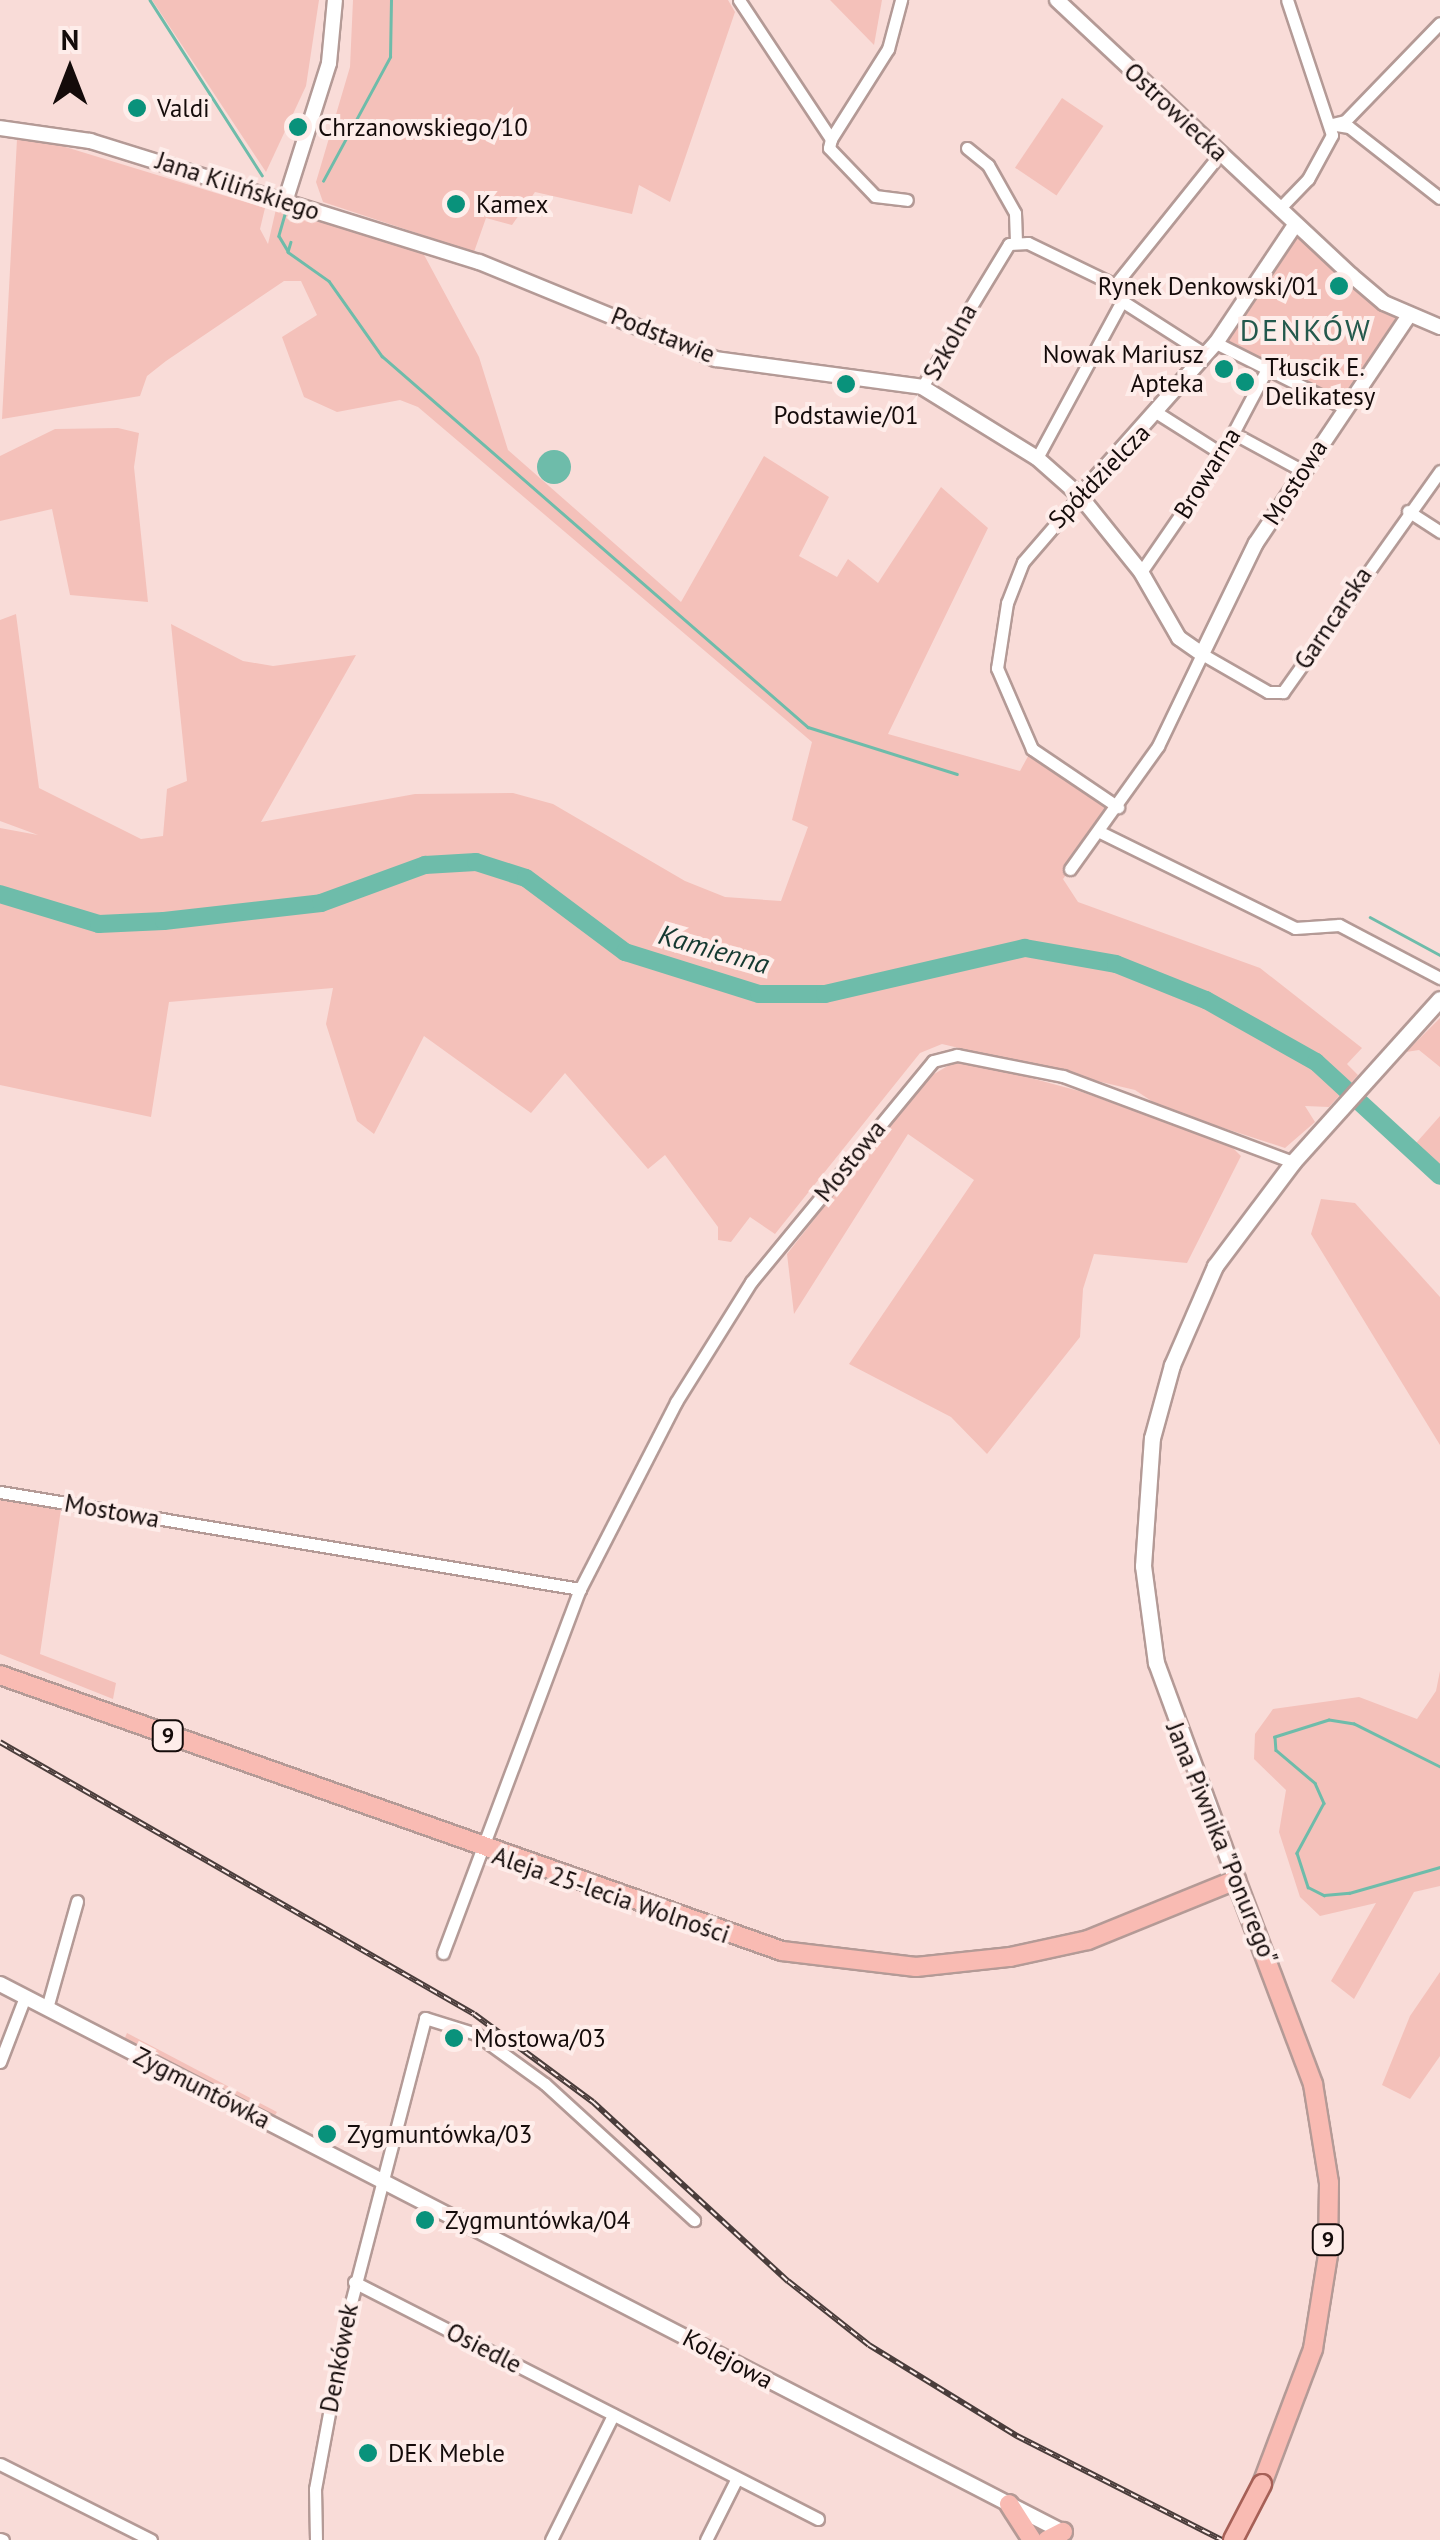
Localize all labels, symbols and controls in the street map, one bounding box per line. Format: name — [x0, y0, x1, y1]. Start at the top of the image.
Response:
north arrow — [20, 20, 120, 120]
text: N — [61, 21, 79, 58]
street label: Ostrowiecka — [1118, 56, 1234, 168]
place label: Valdi — [157, 93, 210, 123]
marker: Valdi — [126, 97, 148, 119]
place label: Chrzanowskiego/10 — [318, 112, 528, 142]
marker: Chrzanowskiego/10 — [287, 116, 309, 138]
street label: Jana Kilińskiego — [152, 145, 324, 227]
place label: Kamex — [476, 189, 548, 219]
marker: Kamex — [445, 193, 467, 215]
place label: Rynek Denkowski/01 — [1097, 271, 1319, 301]
marker: Rynek Denkowski/01 — [1328, 275, 1350, 297]
street label: Szkolna — [917, 298, 983, 386]
street label: Podstawie — [607, 301, 719, 369]
district label: DENKÓW — [1240, 312, 1372, 348]
place label: Nowak Mariusz Apteka — [1042, 340, 1204, 399]
place label: Tłuscik E. Delikatesy — [1265, 353, 1375, 412]
marker: Nowak Mariusz Apteka — [1213, 358, 1235, 380]
marker: Tłuscik E. Delikatesy — [1234, 371, 1256, 393]
marker: Podstawie/01 — [835, 373, 857, 395]
place label: Podstawie/01 — [773, 400, 919, 430]
street label: Spółdzielcza — [1042, 418, 1156, 534]
street label: Browarna — [1167, 422, 1247, 524]
street label: Mostowa — [1256, 434, 1334, 530]
street label: Garncarska — [1288, 561, 1378, 675]
water label: Kamienna — [655, 917, 773, 981]
street label: Mostowa — [808, 1114, 892, 1208]
street label: Mostowa — [62, 1488, 162, 1534]
street label: Jana Piwnika "Ponurego" — [1159, 1717, 1285, 1969]
road number: 9 — [150, 1719, 186, 1753]
street label: Aleja 25-lecia Wolności — [488, 1840, 734, 1950]
place label: Mostowa/03 — [474, 2023, 606, 2053]
marker: Mostowa/03 — [443, 2027, 465, 2049]
street label: Zygmuntówka — [129, 2041, 275, 2135]
place label: Zygmuntówka/03 — [347, 2119, 532, 2149]
marker: Zygmuntówka/03 — [316, 2123, 338, 2145]
place label: Zygmuntówka/04 — [445, 2205, 630, 2235]
marker: Zygmuntówka/04 — [414, 2209, 436, 2231]
road number: 9 — [1310, 2223, 1346, 2257]
street label: Denkówek — [314, 2301, 364, 2415]
street label: Osiedle — [441, 2316, 527, 2380]
street label: Kolejowa — [678, 2323, 778, 2395]
place label: DEK Meble — [388, 2438, 506, 2468]
marker: DEK Meble — [357, 2442, 379, 2464]

